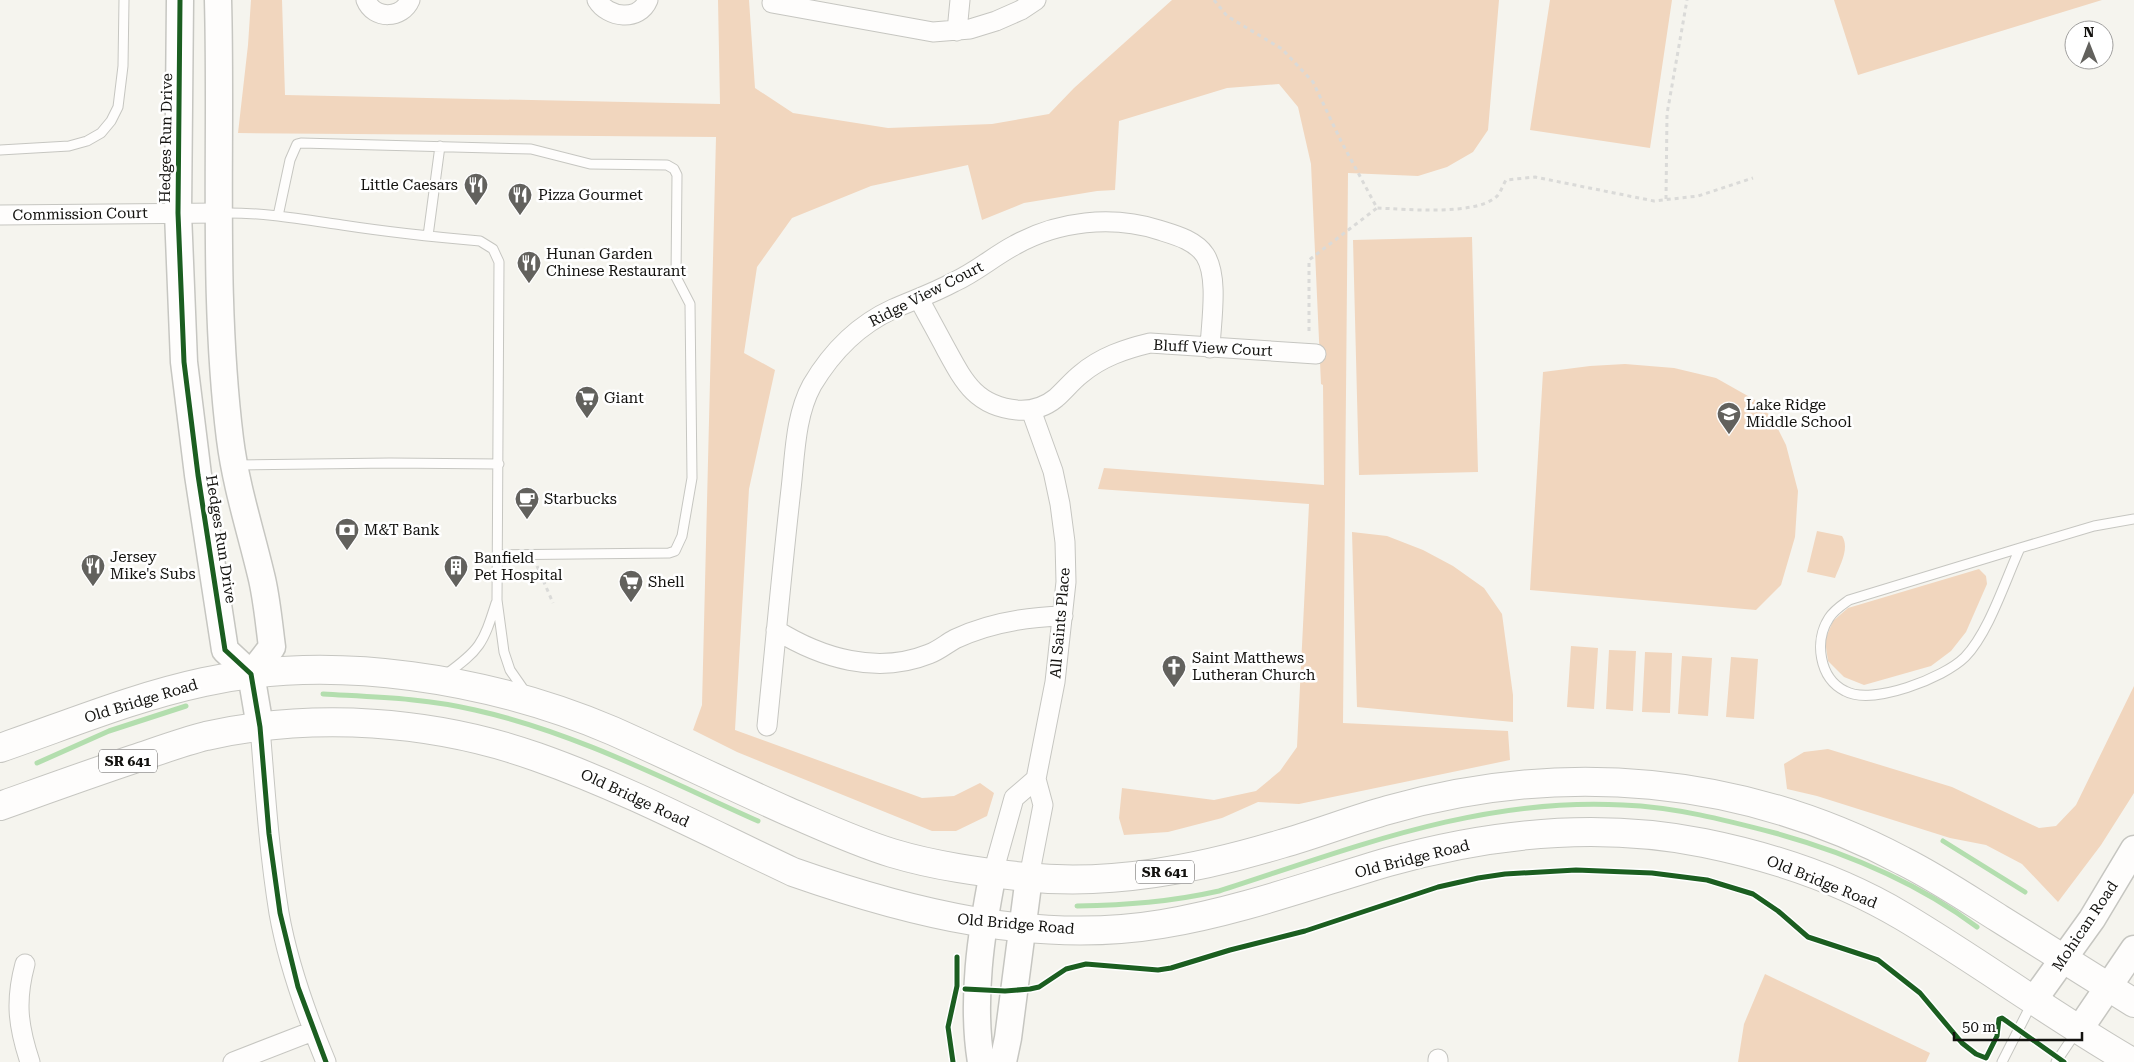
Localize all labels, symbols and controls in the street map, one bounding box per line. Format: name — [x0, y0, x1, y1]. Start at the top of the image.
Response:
north arrow — [2064, 20, 2114, 70]
text: N — [2084, 24, 2095, 40]
street label: Hedges Run Drive — [156, 73, 176, 203]
restaurant icon: Little Caesars — [463, 172, 489, 206]
place label: Little Caesars — [360, 176, 458, 194]
restaurant icon: Pizza Gourmet — [507, 182, 533, 216]
place label: Pizza Gourmet — [538, 186, 643, 204]
street label: Commission Court — [12, 204, 148, 224]
place label: Hunan Garden Chinese Restaurant — [546, 245, 687, 280]
restaurant icon: Hunan Garden Chinese Restaurant — [516, 250, 542, 284]
street label: Ridge View Court — [866, 257, 987, 331]
street label: Bluff View Court — [1153, 336, 1274, 360]
supermarket icon: Giant — [574, 385, 600, 419]
place label: Giant — [604, 389, 644, 407]
place label: Lake Ridge Middle School — [1746, 396, 1852, 431]
school or university icon: Lake Ridge Middle School — [1716, 401, 1742, 435]
street label: Hedges Run Drive — [202, 474, 240, 604]
cafe icon: Starbucks — [514, 486, 540, 520]
place label: Starbucks — [544, 490, 617, 508]
bank icon: M&T Bank — [334, 517, 360, 551]
place label: M&T Bank — [364, 521, 440, 539]
place label: Jersey Mike's Subs — [110, 548, 196, 583]
place label: Banfield Pet Hospital — [474, 549, 563, 584]
restaurant icon: Jersey Mike's Subs — [80, 553, 106, 587]
building icon: Banfield Pet Hospital — [443, 554, 469, 588]
street label: All Saints Place — [1046, 567, 1074, 679]
supermarket icon: Shell — [618, 569, 644, 603]
place label: Shell — [648, 573, 685, 591]
place label: Saint Matthews Lutheran Church — [1192, 649, 1316, 684]
church icon: Saint Matthews Lutheran Church — [1161, 654, 1187, 688]
street label: Old Bridge Road — [82, 675, 200, 727]
road number: SR 641 — [99, 749, 157, 772]
street label: Old Bridge Road — [578, 765, 692, 831]
street label: Old Bridge Road — [1353, 836, 1472, 882]
street label: Old Bridge Road — [1764, 852, 1880, 913]
road number: SR 641 — [1136, 860, 1194, 884]
street label: Mohican Road — [2048, 877, 2122, 974]
street label: Old Bridge Road — [957, 910, 1076, 938]
scale bar — [1954, 1010, 2082, 1042]
text: 50 m — [1962, 1018, 1997, 1036]

